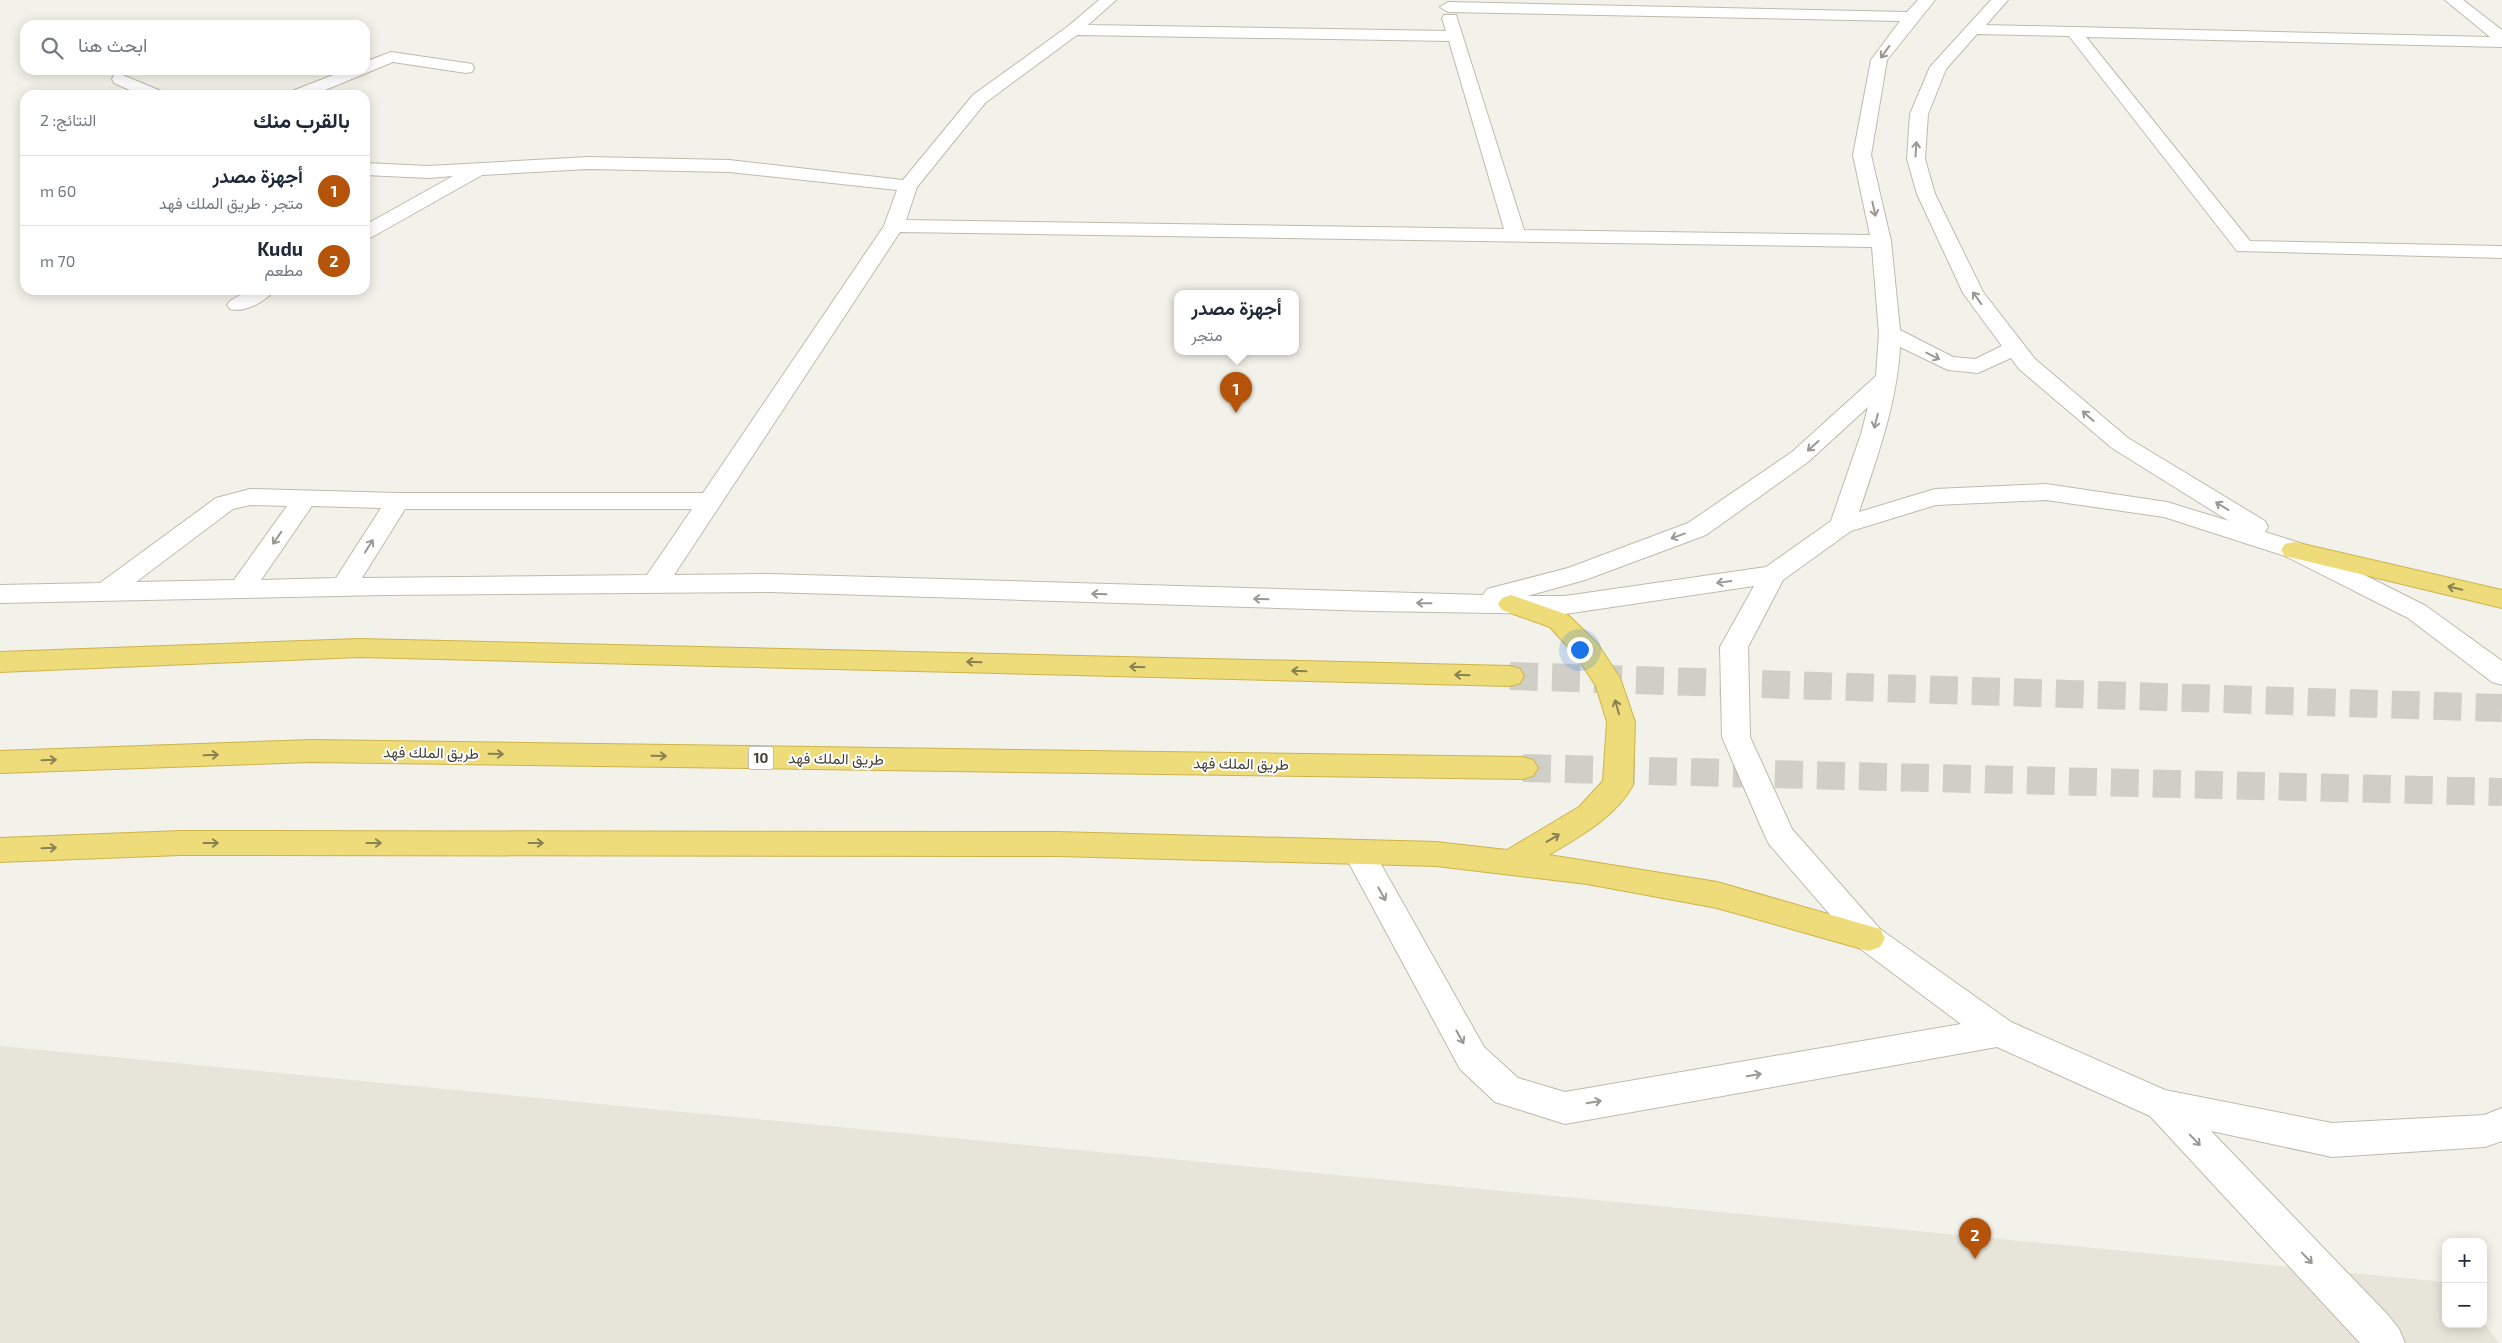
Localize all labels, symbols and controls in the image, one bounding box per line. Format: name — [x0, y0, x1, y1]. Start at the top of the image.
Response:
search box — [20, 20, 370, 75]
text: ابحث هنا — [78, 33, 147, 56]
icon: search — [38, 34, 66, 62]
one-way arrow — [1880, 44, 1891, 58]
text: بالقرب منك — [253, 107, 350, 132]
text: النتائج: 2 — [40, 110, 96, 129]
one-way arrow — [1912, 142, 1921, 158]
text: أجهزة مصدر — [212, 164, 303, 187]
text: 60 m — [40, 181, 76, 200]
text: 1 — [331, 181, 337, 200]
text: متجر · طريق الملك فهد — [159, 193, 303, 212]
one-way arrow — [1870, 201, 1879, 217]
text: Kudu — [257, 237, 303, 260]
text: 70 m — [40, 251, 75, 270]
text: 2 — [329, 251, 339, 270]
text: مطعم — [264, 260, 303, 279]
popup — [1174, 290, 1299, 355]
one-way arrow — [1972, 291, 1982, 305]
text: أجهزة مصدر — [1191, 296, 1282, 319]
text: متجر — [1191, 325, 1223, 344]
one-way arrow — [1925, 352, 1940, 361]
pin: 1 — [1220, 372, 1252, 413]
one-way arrow — [2081, 410, 2094, 422]
one-way arrow — [1871, 413, 1881, 429]
one-way arrow — [1806, 440, 1819, 452]
one-way arrow — [2216, 501, 2230, 511]
one-way arrow — [272, 531, 282, 545]
one-way arrow — [1671, 532, 1687, 541]
one-way arrow — [365, 540, 375, 554]
one-way arrow — [1717, 577, 1733, 587]
one-way arrow — [2447, 583, 2463, 592]
one-way arrow — [1091, 589, 1107, 599]
one-way arrow — [1253, 594, 1270, 604]
one-way arrow — [1416, 598, 1432, 608]
your location — [1567, 637, 1593, 663]
one-way arrow — [966, 658, 982, 667]
one-way arrow — [1129, 662, 1145, 671]
one-way arrow — [1291, 666, 1308, 676]
one-way arrow — [1454, 670, 1470, 680]
one-way arrow — [1611, 700, 1621, 716]
street label: طريق الملك فهد — [383, 742, 479, 764]
road number: 10 — [748, 746, 774, 770]
street label: طريق الملك فهد — [788, 748, 884, 770]
one-way arrow — [488, 749, 504, 759]
one-way arrow — [203, 750, 219, 759]
one-way arrow — [650, 751, 666, 761]
street label: طريق الملك فهد — [1193, 753, 1289, 775]
one-way arrow — [40, 756, 56, 765]
one-way arrow — [1546, 832, 1560, 842]
one-way arrow — [202, 838, 219, 848]
one-way arrow — [365, 838, 381, 848]
one-way arrow — [528, 838, 544, 848]
one-way arrow — [40, 844, 56, 853]
one-way arrow — [1377, 887, 1387, 902]
one-way arrow — [1456, 1029, 1466, 1043]
one-way arrow — [1746, 1069, 1762, 1079]
one-way arrow — [1586, 1097, 1602, 1107]
one-way arrow — [2189, 1134, 2201, 1147]
pin: 2 — [1959, 1218, 1991, 1259]
map controls — [2442, 1238, 2487, 1328]
button: + — [2442, 1238, 2487, 1283]
one-way arrow — [2301, 1252, 2313, 1264]
button: − — [2442, 1283, 2487, 1328]

